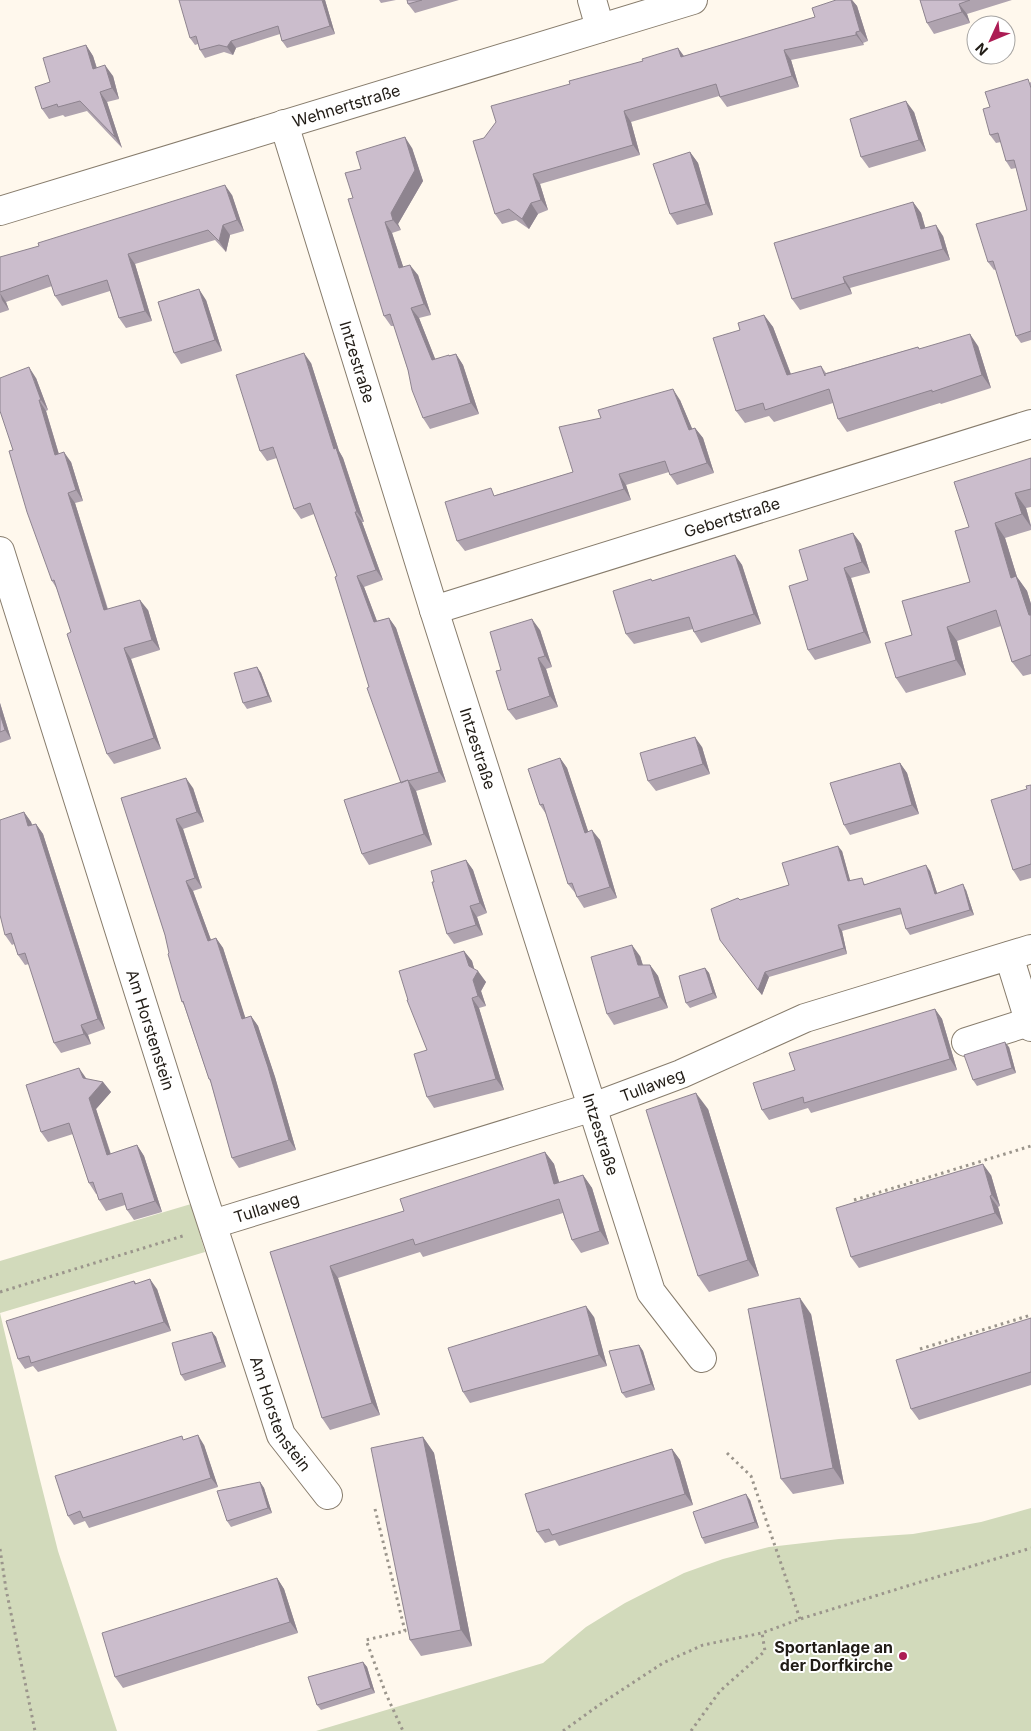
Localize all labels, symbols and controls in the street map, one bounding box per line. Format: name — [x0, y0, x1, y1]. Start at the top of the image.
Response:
north arrow — [966, 15, 1016, 65]
text: N — [971, 40, 991, 59]
street label: Wehnertstraße — [290, 80, 403, 131]
street label: Intzestraße — [335, 318, 379, 405]
street label: Gebertstraße — [681, 493, 782, 542]
street label: Intzestraße — [456, 705, 500, 792]
street label: Am Horstenstein — [122, 967, 179, 1093]
street label: Tullaweg — [617, 1064, 687, 1106]
street label: Intzestraße — [578, 1091, 623, 1178]
street label: Tullaweg — [231, 1188, 302, 1227]
street label: Am Horstenstein — [246, 1354, 316, 1475]
place label: Sportanlage an der Dorfkirche — [774, 1637, 893, 1675]
marker: Sportanlage an der Dorfkirche — [897, 1650, 909, 1662]

